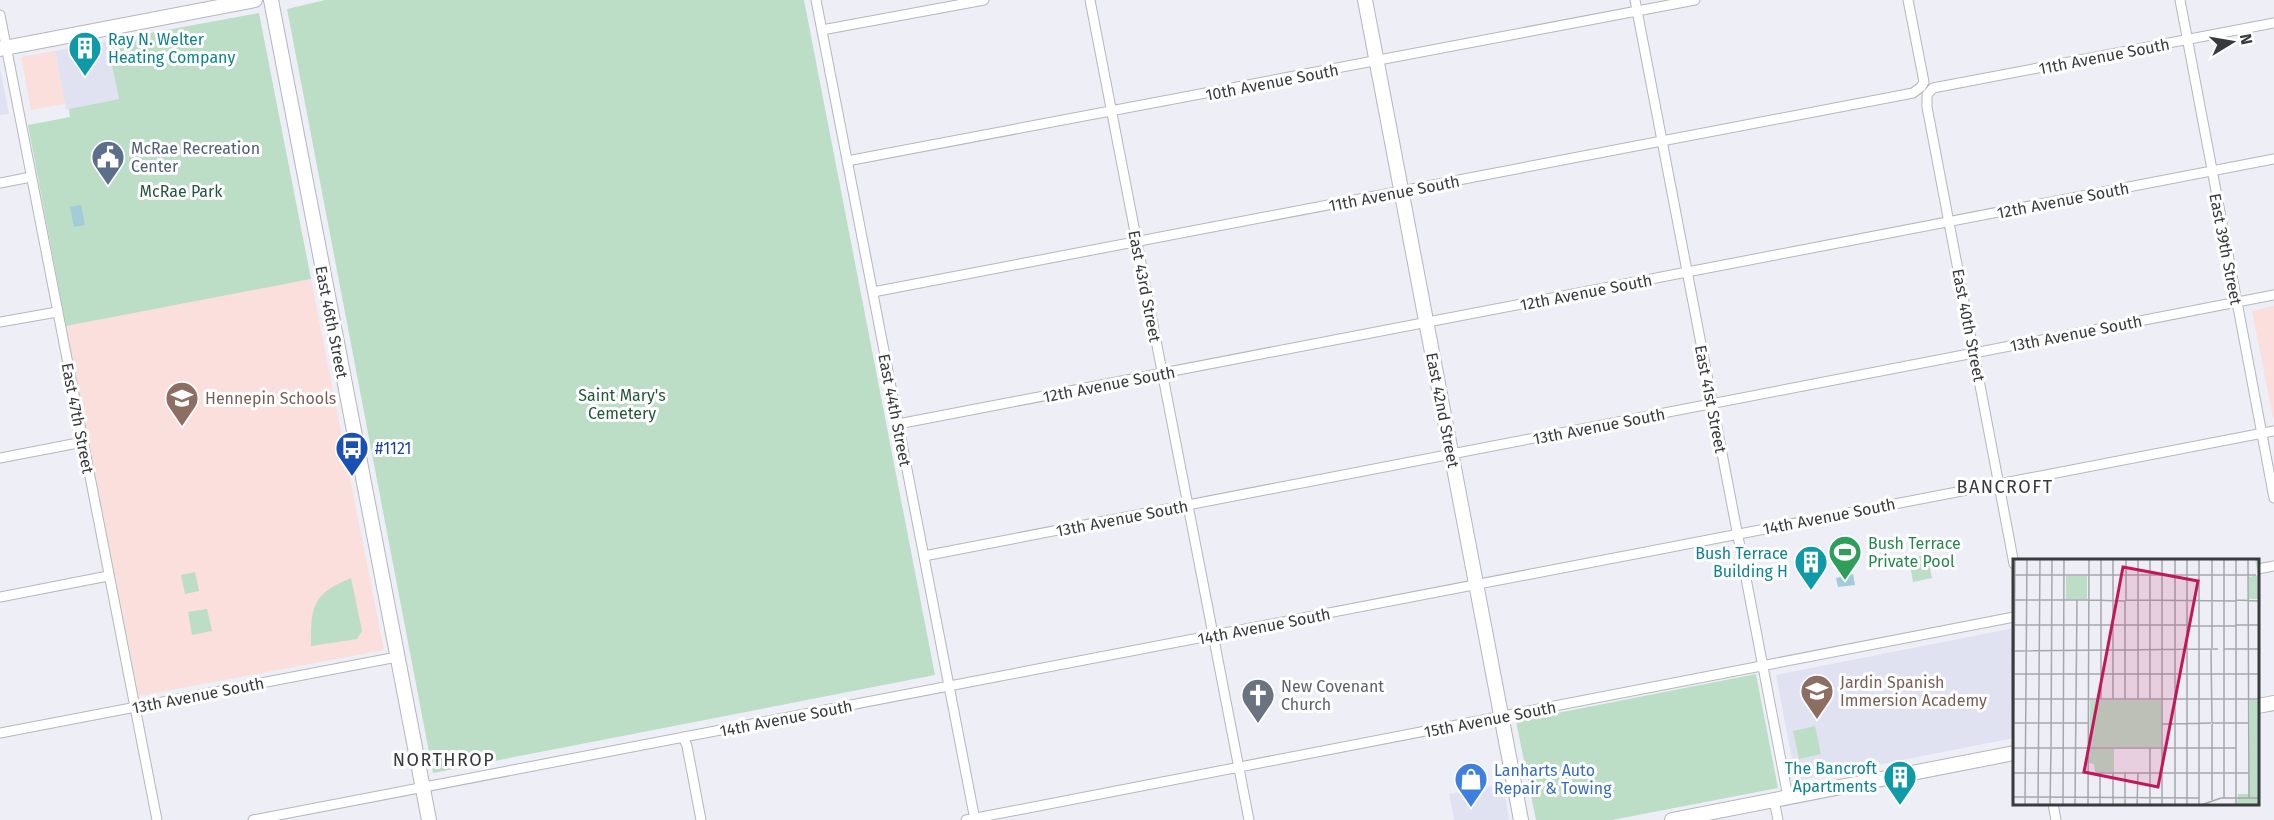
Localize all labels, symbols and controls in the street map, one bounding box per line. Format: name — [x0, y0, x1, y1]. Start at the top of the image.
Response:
north arrow — [2202, 12, 2262, 72]
building icon: Ray N. Welter Heating Company — [67, 30, 103, 77]
place label: Ray N. Welter Heating Company — [108, 30, 235, 67]
text: N — [2236, 32, 2257, 46]
street label: 11th Avenue South — [2037, 34, 2171, 78]
street label: 10th Avenue South — [1204, 60, 1340, 105]
public building icon: McRae Recreation Center — [90, 139, 126, 186]
place label: McRae Recreation Center — [131, 139, 260, 176]
street label: 11th Avenue South — [1327, 171, 1461, 215]
street label: 12th Avenue South — [1995, 178, 2131, 223]
park label: McRae Park — [140, 182, 223, 201]
street label: East 39th Street — [2205, 192, 2246, 307]
street label: East 43rd Street — [1124, 229, 1165, 344]
street label: East 46th Street — [311, 264, 352, 380]
street label: East 40th Street — [1948, 267, 1989, 383]
street label: 12th Avenue South — [1518, 270, 1654, 315]
street label: 13th Avenue South — [2008, 311, 2144, 356]
street label: East 41st Street — [1691, 343, 1730, 455]
street label: East 42nd Street — [1422, 351, 1463, 470]
street label: East 44th Street — [874, 352, 915, 468]
street label: East 47th Street — [57, 361, 98, 475]
street label: 12th Avenue South — [1041, 362, 1177, 407]
school or university icon: Hennepin Schools — [164, 380, 200, 427]
park label: Saint Mary's Cemetery — [578, 386, 666, 423]
place label: Hennepin Schools — [205, 389, 336, 408]
street label: 13th Avenue South — [1531, 404, 1667, 449]
bus stop icon: #1121 — [334, 430, 370, 477]
place label: #1121 — [375, 439, 411, 458]
district label: BANCROFT — [1957, 476, 2053, 498]
street label: 14th Avenue South — [1761, 494, 1897, 539]
street label: 13th Avenue South — [1054, 496, 1190, 541]
sports icon: Bush Terrace Private Pool — [1827, 534, 1863, 581]
place label: Bush Terrace Private Pool — [1868, 534, 1961, 571]
place label: Bush Terrace Building H — [1695, 544, 1788, 581]
building icon: Bush Terrace Building H — [1793, 544, 1829, 591]
inset map — [2013, 559, 2259, 805]
street label: 14th Avenue South — [1196, 604, 1332, 649]
street label: 13th Avenue South — [130, 673, 266, 718]
school or university icon: Jardin Spanish Immersion Academy — [1799, 673, 1835, 720]
place label: Jardin Spanish Immersion Academy — [1840, 673, 1987, 710]
church icon: New Covenant Church — [1240, 677, 1276, 724]
place label: New Covenant Church — [1281, 677, 1384, 714]
street label: 14th Avenue South — [718, 696, 854, 741]
street label: 15th Avenue South — [1422, 697, 1558, 742]
district label: NORTHROP — [393, 749, 495, 771]
place label: The Bancroft Apartments — [1785, 759, 1877, 796]
building icon: The Bancroft Apartments — [1882, 759, 1918, 806]
shop icon: Lanharts Auto Repair & Towing — [1453, 761, 1489, 808]
place label: Lanharts Auto Repair & Towing — [1494, 761, 1612, 798]

